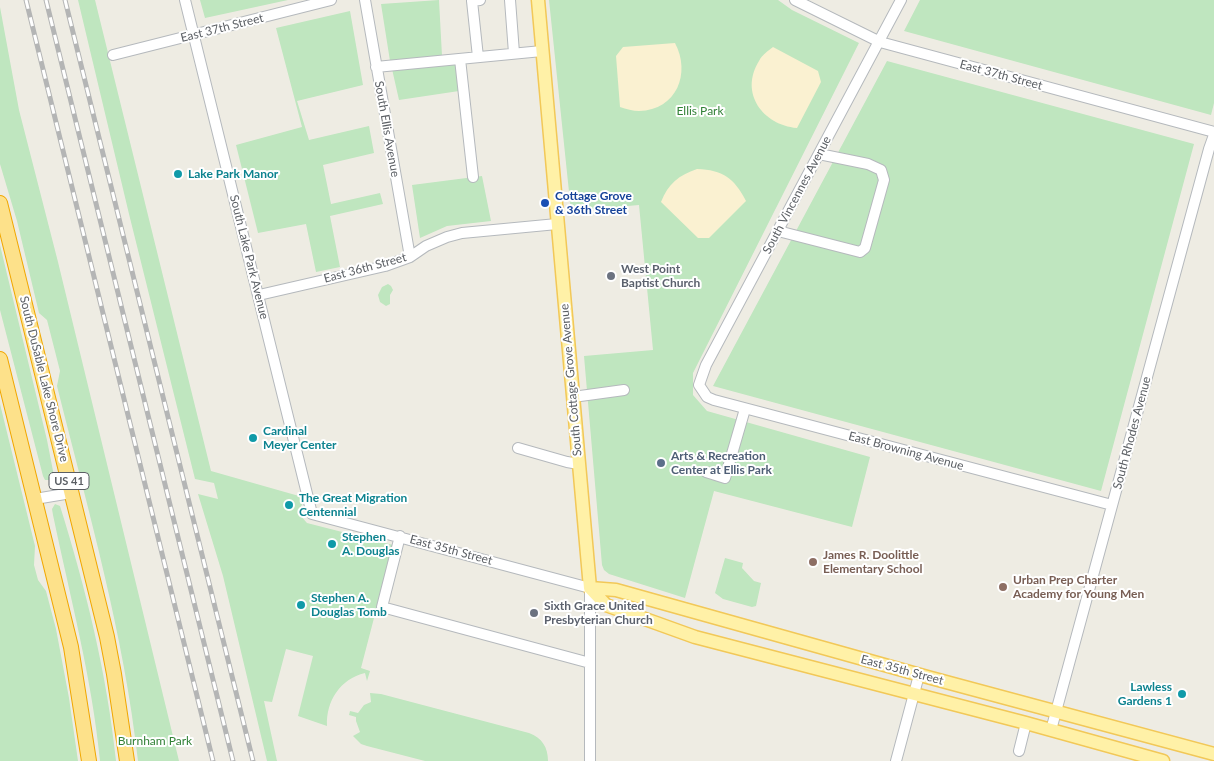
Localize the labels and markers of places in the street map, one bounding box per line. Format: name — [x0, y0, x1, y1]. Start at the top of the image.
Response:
place label: Lake Park Manor — [188, 167, 278, 181]
marker: Lake Park Manor — [172, 168, 184, 180]
place label: Cottage Grove & 36th Street — [555, 189, 632, 217]
marker: Cottage Grove & 36th Street — [539, 197, 551, 209]
place label: West Point Baptist Church — [621, 262, 700, 290]
marker: West Point Baptist Church — [605, 270, 617, 282]
place label: Cardinal Meyer Center — [263, 424, 337, 452]
marker: Cardinal Meyer Center — [247, 432, 259, 444]
place label: Arts & Recreation Center at Ellis Park — [671, 449, 772, 477]
marker: Arts & Recreation Center at Ellis Park — [655, 457, 667, 469]
place label: The Great Migration Centennial — [299, 491, 407, 519]
marker: The Great Migration Centennial — [283, 499, 295, 511]
place label: Stephen A. Douglas — [342, 530, 399, 558]
marker: Stephen A. Douglas — [326, 538, 338, 550]
place label: James R. Doolittle Elementary School — [823, 548, 923, 576]
marker: James R. Doolittle Elementary School — [807, 556, 819, 568]
place label: Urban Prep Charter Academy for Young Men — [1013, 573, 1144, 601]
marker: Urban Prep Charter Academy for Young Men — [997, 581, 1009, 593]
place label: Stephen A. Douglas Tomb — [311, 591, 387, 619]
marker: Stephen A. Douglas Tomb — [295, 599, 307, 611]
place label: Sixth Grace United Presbyterian Church — [544, 599, 653, 627]
marker: Sixth Grace United Presbyterian Church — [528, 607, 540, 619]
place label: Lawless Gardens 1 — [1118, 680, 1172, 708]
marker: Lawless Gardens 1 — [1176, 688, 1188, 700]

